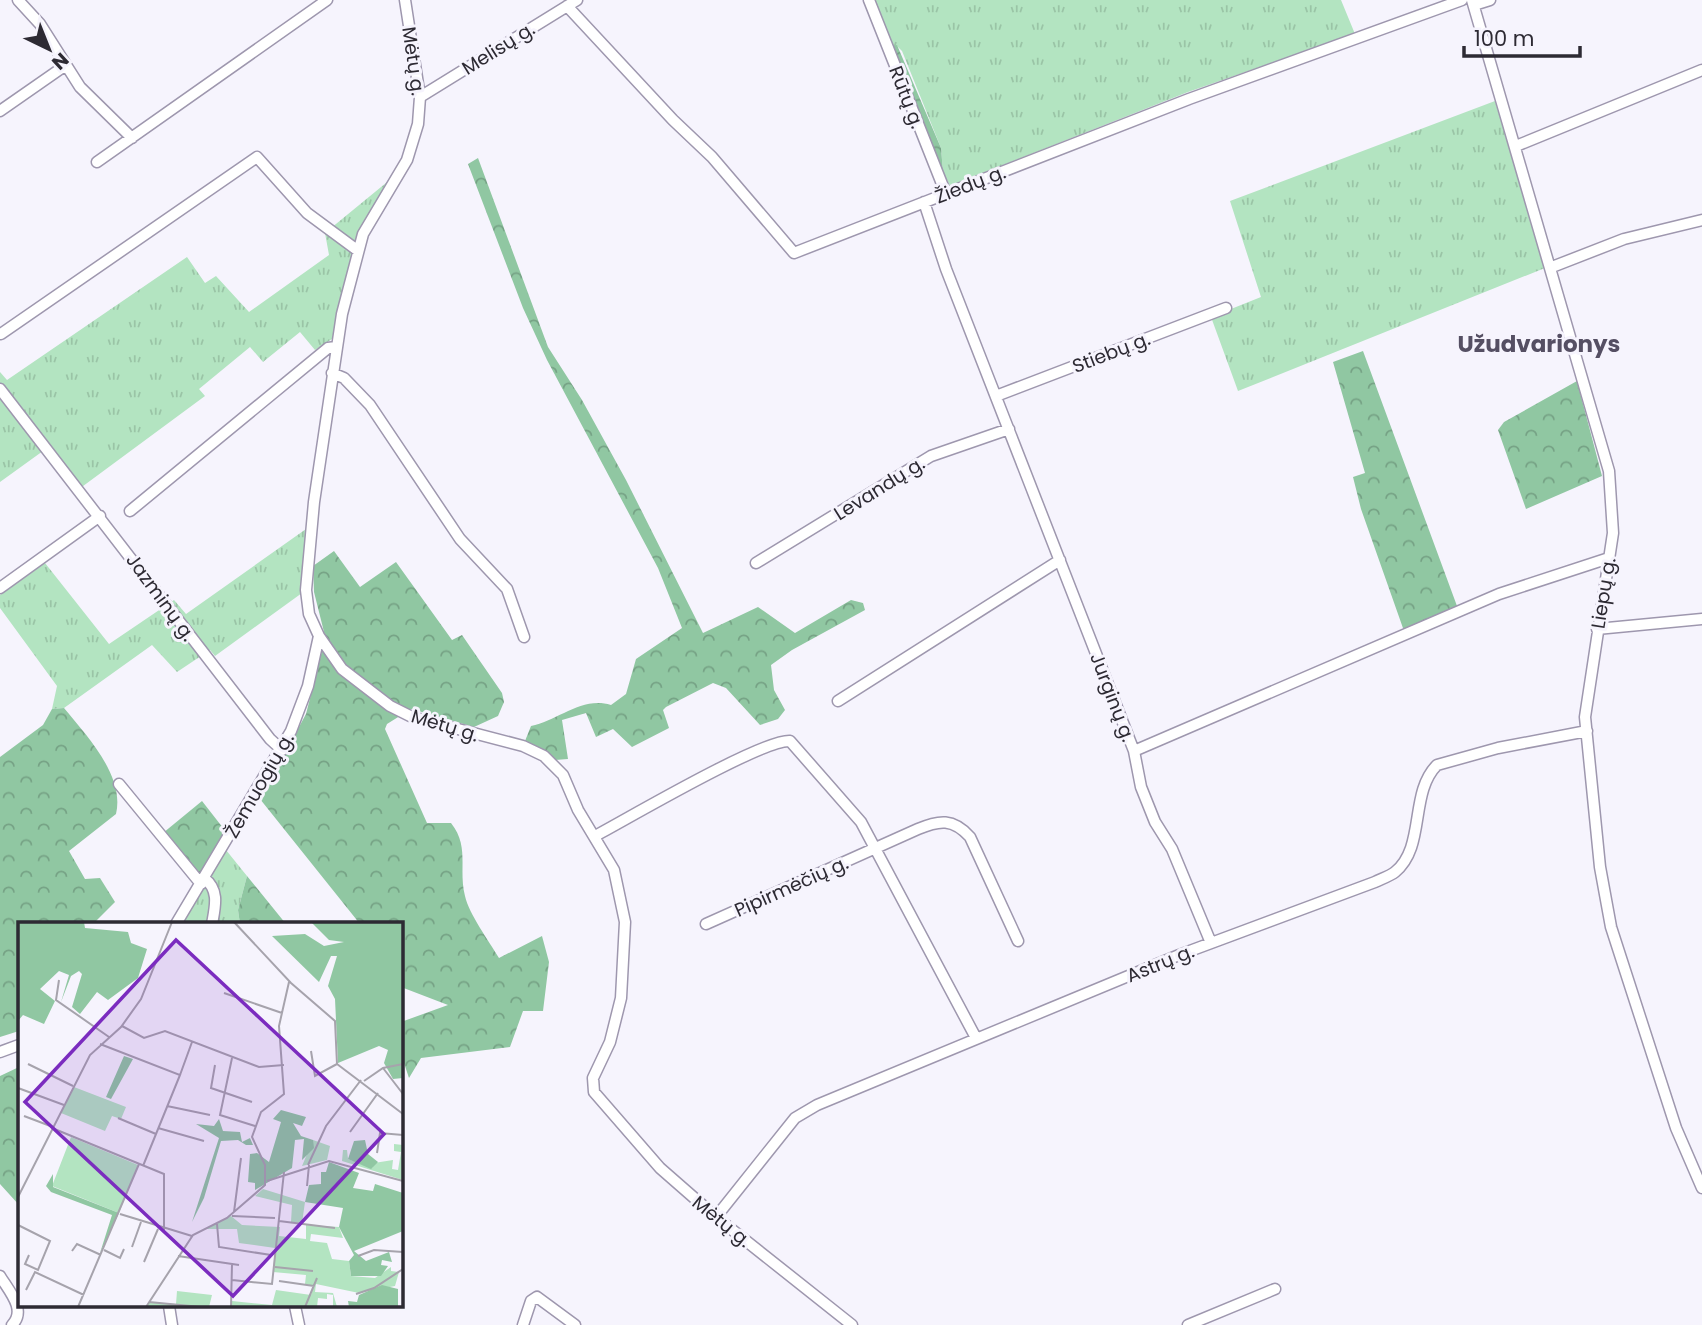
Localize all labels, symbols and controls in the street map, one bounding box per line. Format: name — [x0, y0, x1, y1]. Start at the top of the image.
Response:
north arrow — [14, 14, 84, 84]
scale bar — [1464, 14, 1580, 58]
street label: Melisų g. — [457, 15, 540, 81]
text: 100 m — [1474, 24, 1534, 53]
street label: Mėtų g. — [395, 25, 432, 97]
text: N — [46, 46, 75, 76]
street label: Rūtų g. — [882, 62, 931, 132]
street label: Žiedų g. — [931, 159, 1009, 210]
street label: Stiebų g. — [1068, 325, 1154, 380]
district label: Užudvarionys — [1458, 328, 1620, 360]
street label: Levandų g. — [829, 450, 930, 527]
street label: Jazminų g. — [120, 548, 202, 647]
street label: Liepų g. — [1585, 556, 1622, 631]
street label: Jurginų g. — [1083, 649, 1142, 745]
street label: Mėtų g. — [408, 702, 482, 748]
street label: Žemuogių g. — [218, 728, 301, 843]
street label: Pipirmėčių g. — [730, 849, 852, 924]
inset map — [18, 922, 402, 1308]
street label: Astrų g. — [1122, 938, 1198, 989]
street label: Mėtų g. — [686, 1189, 757, 1254]

